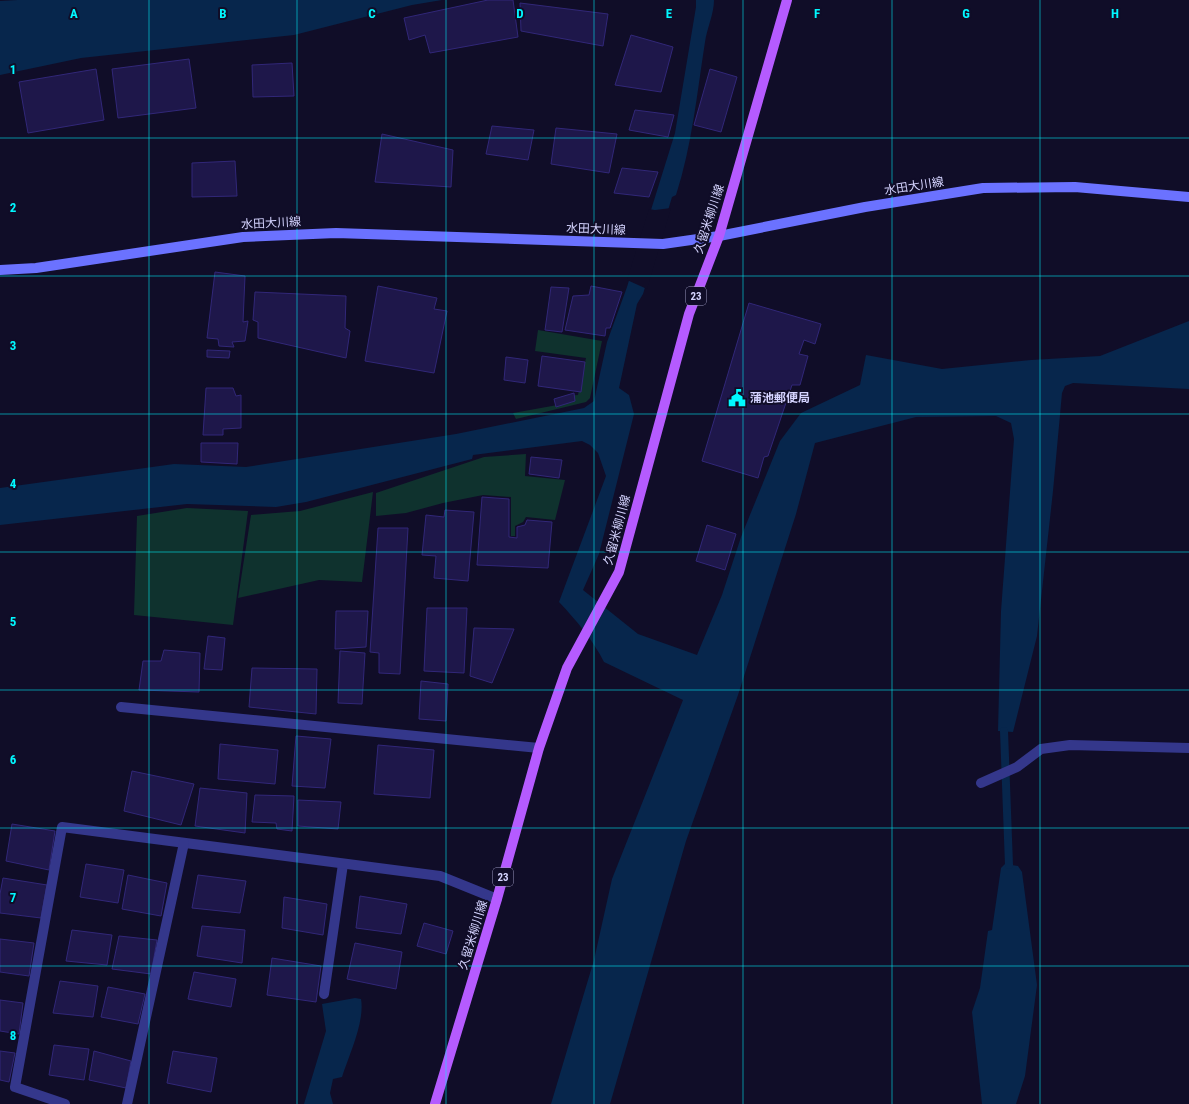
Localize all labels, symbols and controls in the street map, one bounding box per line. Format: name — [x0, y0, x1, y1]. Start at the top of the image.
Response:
text: A — [70, 6, 78, 21]
text: B — [219, 6, 227, 21]
text: C — [368, 6, 376, 21]
text: D — [516, 6, 524, 21]
text: E — [666, 6, 673, 21]
text: F — [814, 6, 820, 21]
text: G — [962, 6, 970, 21]
text: H — [1111, 6, 1119, 21]
text: 1 — [10, 62, 16, 77]
street label: 水田大川線 — [883, 174, 945, 198]
street label: 久留米柳川線 — [691, 183, 727, 255]
text: 2 — [10, 200, 17, 215]
street label: 水田大川線 — [241, 214, 301, 232]
street label: 水田大川線 — [566, 221, 626, 237]
road number: 23 — [686, 287, 706, 305]
text: 3 — [10, 338, 16, 353]
public building icon: 蒲池郵便局 — [727, 388, 747, 408]
place label: 蒲池郵便局 — [750, 391, 810, 405]
text: 4 — [10, 476, 17, 491]
street label: 久留米柳川線 — [601, 493, 633, 567]
text: 5 — [10, 614, 17, 629]
text: 6 — [10, 752, 17, 767]
road number: 23 — [493, 868, 513, 886]
text: 7 — [10, 890, 17, 905]
street label: 久留米柳川線 — [456, 899, 490, 971]
text: 8 — [10, 1028, 16, 1043]

